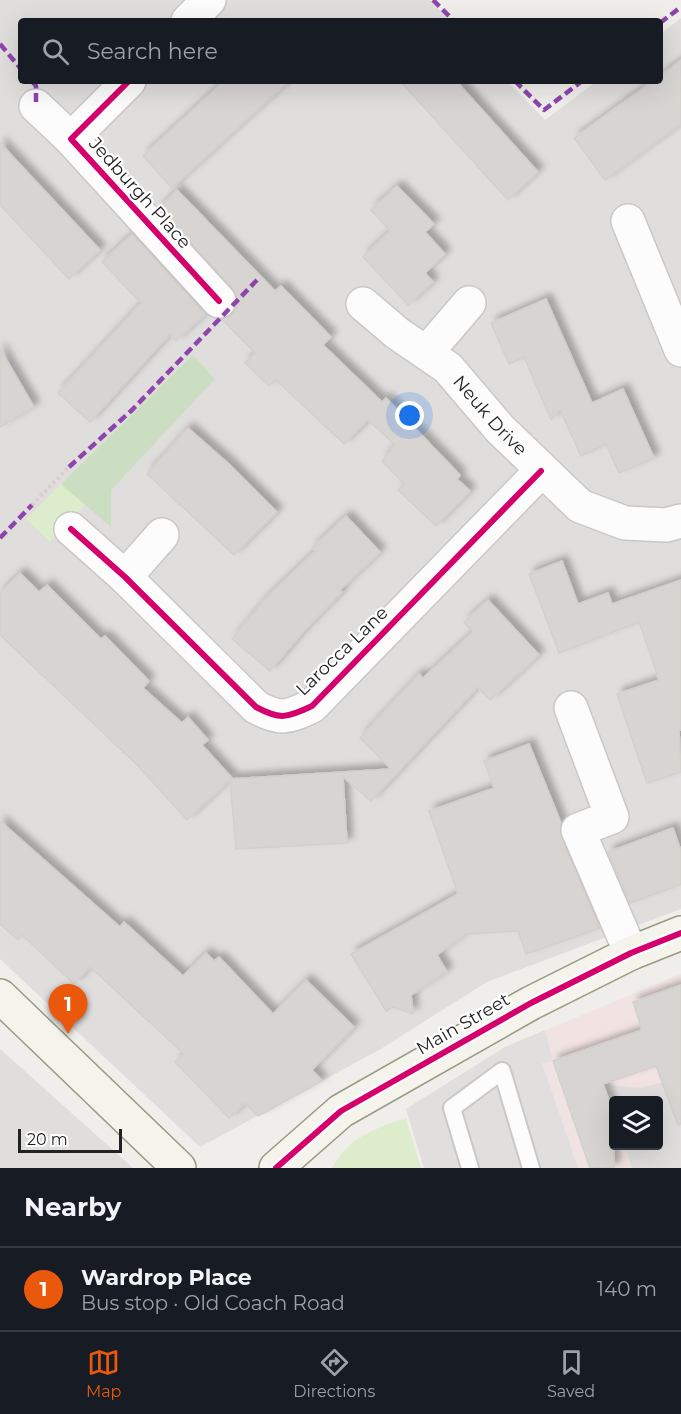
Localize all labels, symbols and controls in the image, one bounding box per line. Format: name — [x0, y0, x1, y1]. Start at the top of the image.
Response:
search box — [18, 18, 663, 84]
icon: search — [39, 35, 72, 68]
text: Search here — [87, 38, 218, 65]
street label: Jedburgh Place — [84, 132, 196, 253]
street label: Neuk Drive — [448, 371, 532, 460]
your location — [395, 401, 424, 430]
street label: Larocca Lane — [291, 602, 393, 700]
pin: 1 — [48, 984, 88, 1034]
street label: Main Street — [412, 988, 514, 1060]
map controls — [609, 1096, 663, 1150]
button: layers — [609, 1096, 663, 1150]
scale bar — [18, 1126, 122, 1154]
text: 20 m — [27, 1130, 68, 1149]
text: Nearby — [24, 1191, 121, 1223]
text: Wardrop Place — [81, 1264, 252, 1291]
text: 1 — [40, 1277, 47, 1301]
text: 140 m — [597, 1277, 657, 1301]
text: Bus stop · Old Coach Road — [81, 1291, 345, 1315]
tab: Map — [86, 1346, 121, 1401]
tab: Directions — [293, 1346, 375, 1401]
tab: Saved — [547, 1346, 595, 1401]

